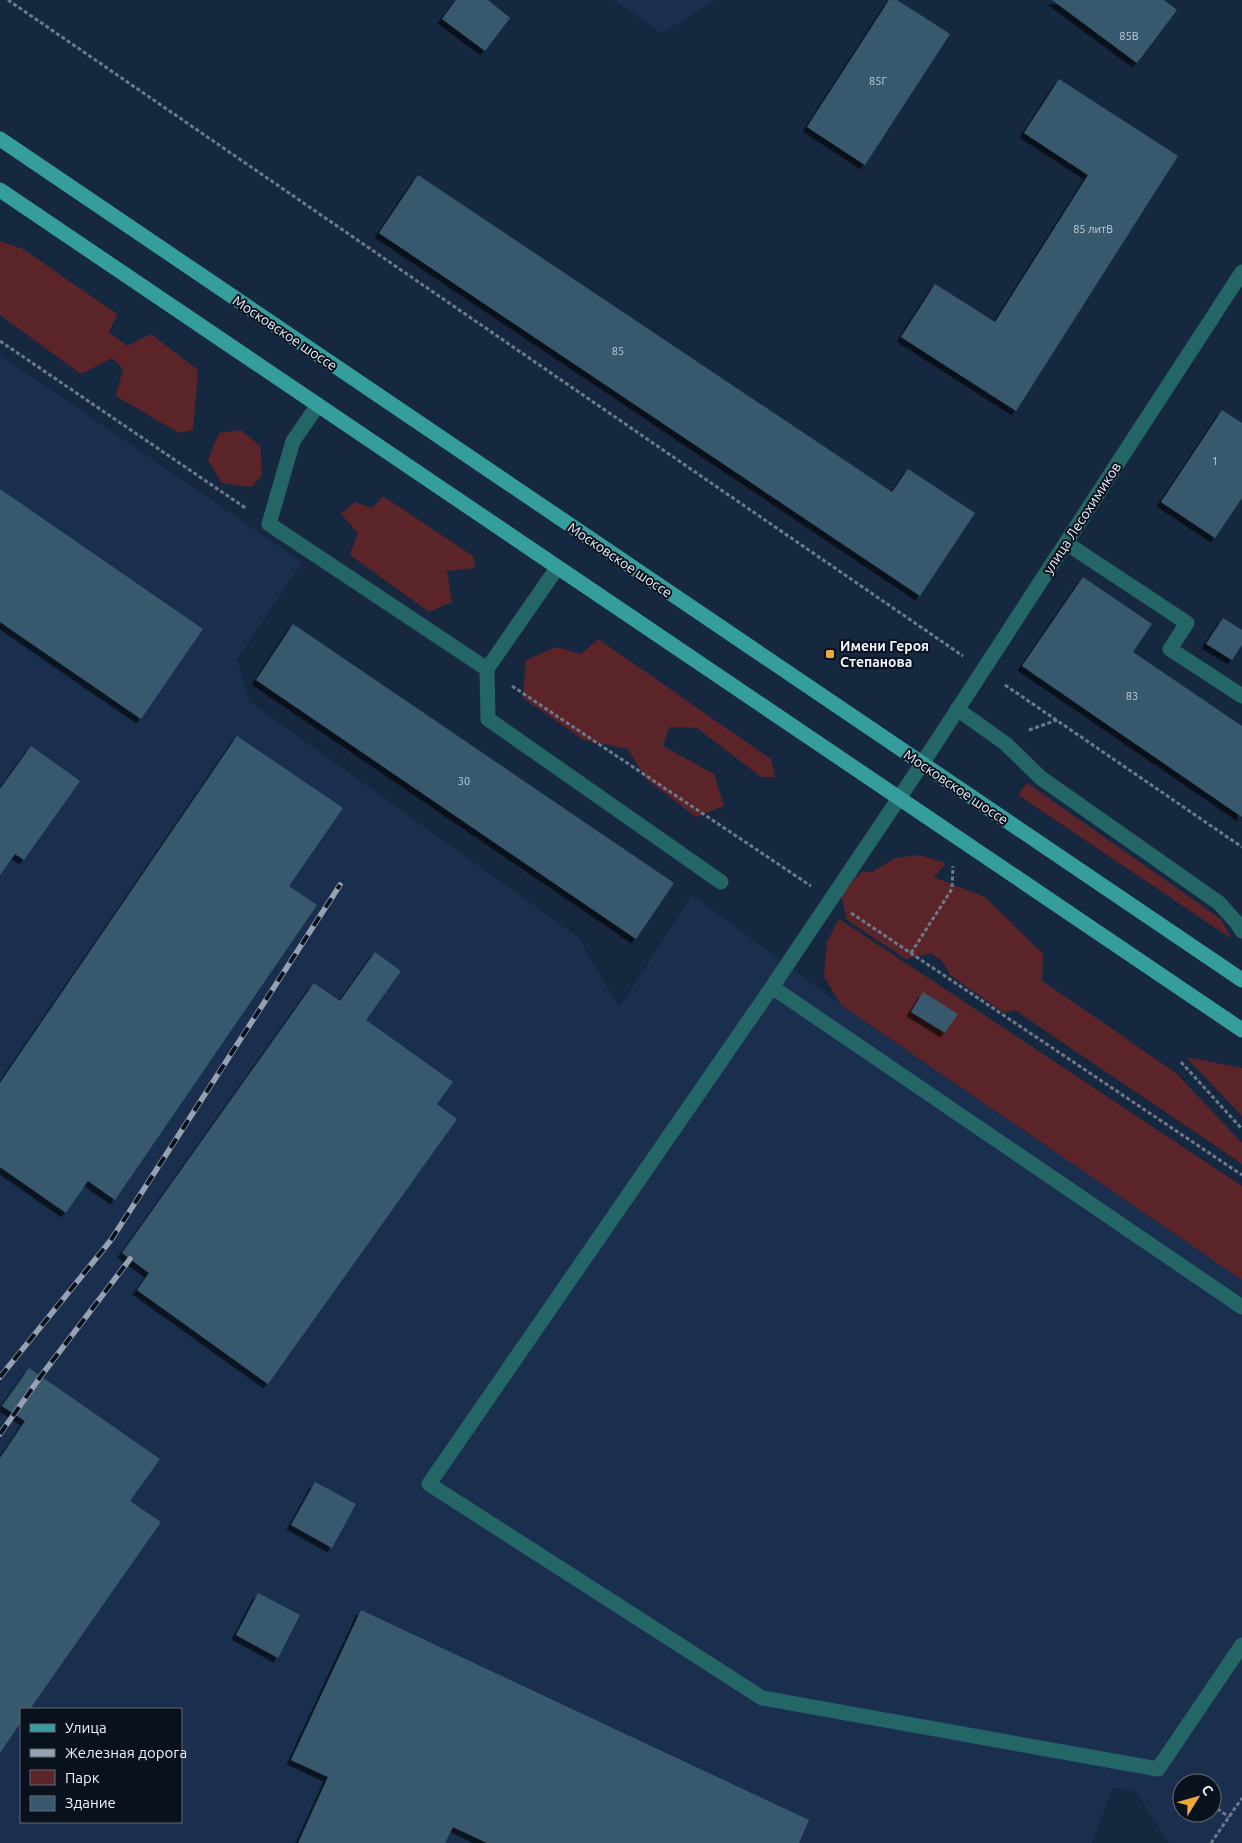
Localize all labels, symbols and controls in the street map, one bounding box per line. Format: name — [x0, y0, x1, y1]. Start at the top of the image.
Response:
house number: 85В — [1119, 30, 1139, 42]
house number: 85Г — [869, 75, 887, 87]
house number: 85 литВ — [1073, 223, 1113, 235]
street label: Московское шоссе — [230, 292, 340, 374]
house number: 85 — [612, 345, 624, 357]
house number: 1 — [1212, 455, 1218, 467]
street label: улица Лесохимиков — [1040, 459, 1124, 577]
street label: Московское шоссе — [565, 519, 675, 601]
place label: Имени Героя Степанова — [840, 638, 929, 670]
marker: Имени Героя Степанова — [824, 648, 836, 660]
house number: 83 — [1126, 690, 1138, 702]
street label: Московское шоссе — [901, 746, 1011, 828]
house number: 30 — [458, 775, 470, 787]
legend — [20, 1708, 182, 1823]
text: Улица — [65, 1719, 107, 1736]
text: Железная дорога — [65, 1744, 187, 1761]
text: Парк — [65, 1769, 100, 1786]
north arrow — [1172, 1773, 1222, 1823]
text: С — [1198, 1782, 1216, 1799]
text: Здание — [65, 1794, 116, 1811]

